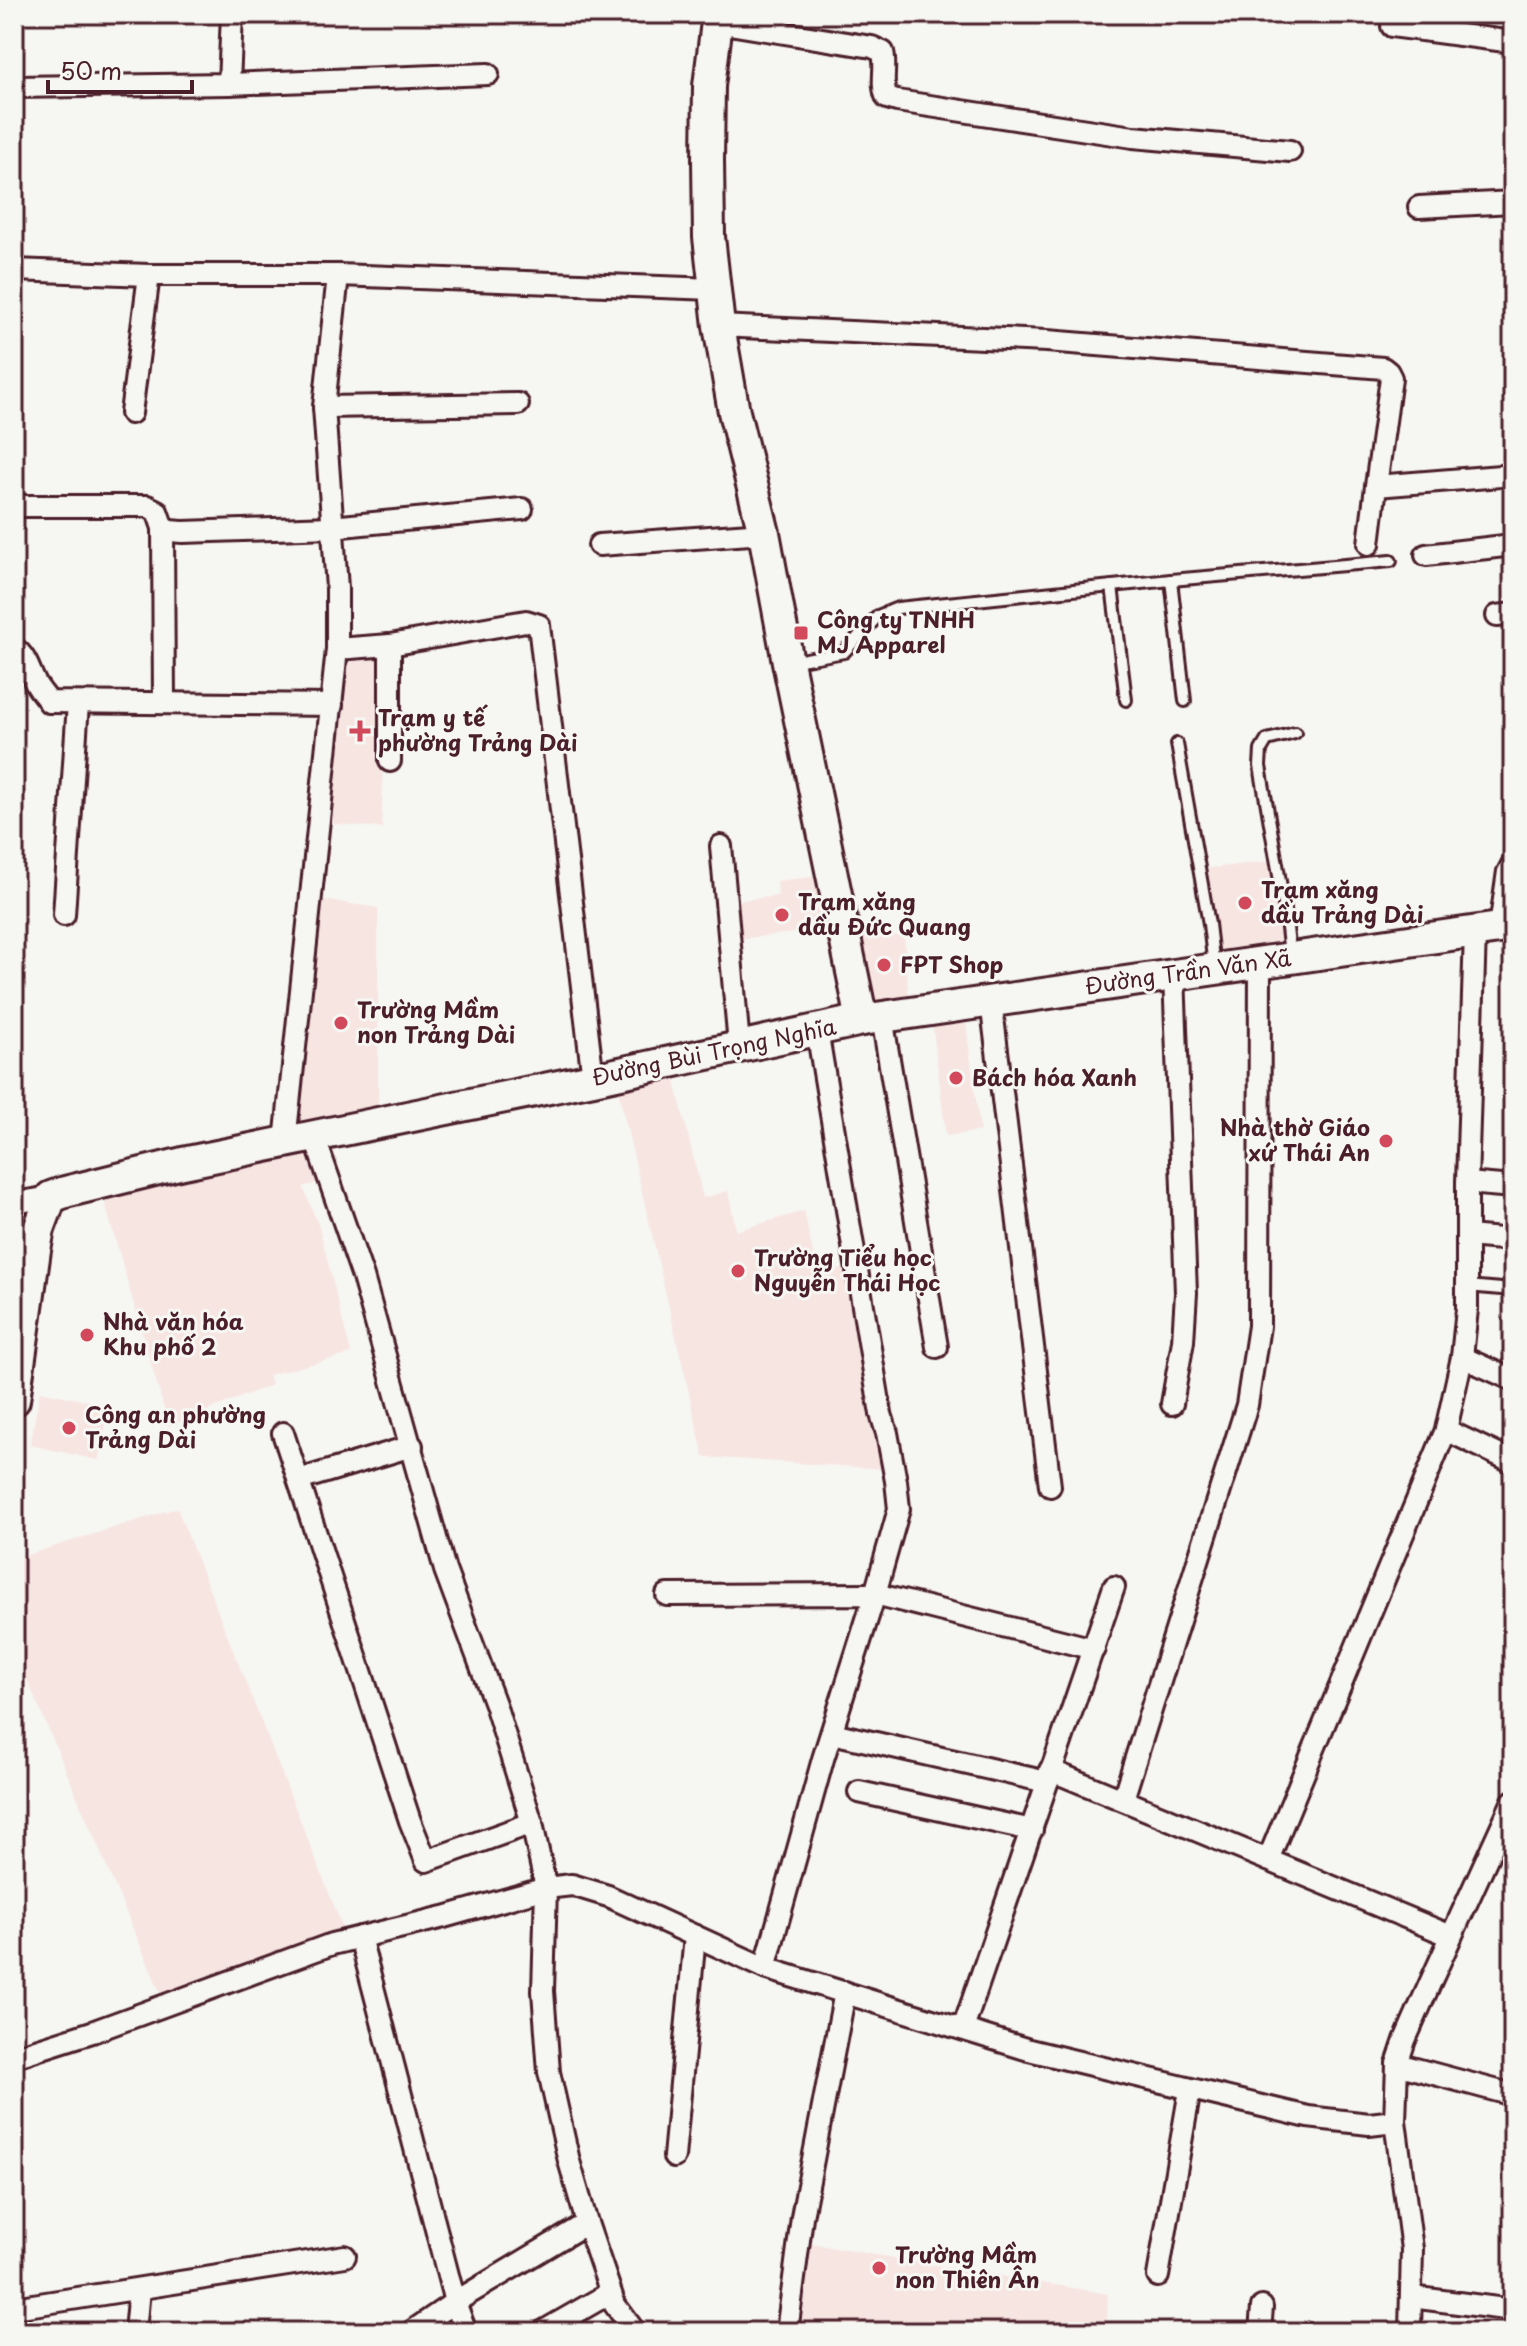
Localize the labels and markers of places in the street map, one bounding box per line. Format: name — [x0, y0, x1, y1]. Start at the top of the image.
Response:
place label: Công ty TNHH MJ Apparel — [817, 602, 975, 660]
marker: Công ty TNHH MJ Apparel — [792, 624, 810, 642]
place label: Trạm y tế phường Trảng Dài — [378, 700, 578, 758]
marker: Trạm y tế phường Trảng Dài — [349, 720, 371, 742]
place label: Trạm xăng dầu Trảng Dài — [1261, 872, 1424, 930]
place label: Trạm xăng dầu Đức Quang — [798, 884, 971, 942]
marker: Trạm xăng dầu Trảng Dài — [1236, 894, 1254, 912]
marker: Trạm xăng dầu Đức Quang — [773, 906, 791, 924]
place label: FPT Shop — [900, 947, 1004, 980]
marker: FPT Shop — [875, 956, 893, 974]
place label: Trường Mầm non Trảng Dài — [357, 992, 515, 1050]
marker: Trường Mầm non Trảng Dài — [332, 1014, 350, 1032]
place label: Bách hóa Xanh — [972, 1060, 1137, 1093]
marker: Bách hóa Xanh — [947, 1069, 965, 1087]
place label: Nhà thờ Giáo xứ Thái An — [1220, 1110, 1370, 1168]
marker: Nhà thờ Giáo xứ Thái An — [1377, 1132, 1395, 1150]
place label: Trường Tiểu học Nguyễn Thái Học — [754, 1240, 940, 1298]
marker: Trường Tiểu học Nguyễn Thái Học — [729, 1262, 747, 1280]
place label: Nhà văn hóa Khu phố 2 — [103, 1304, 244, 1362]
marker: Nhà văn hóa Khu phố 2 — [78, 1326, 96, 1344]
place label: Công an phường Trảng Dài — [85, 1397, 266, 1455]
marker: Công an phường Trảng Dài — [60, 1419, 78, 1437]
place label: Trường Mầm non Thiên Ân — [895, 2237, 1040, 2295]
marker: Trường Mầm non Thiên Ân — [870, 2259, 888, 2277]

